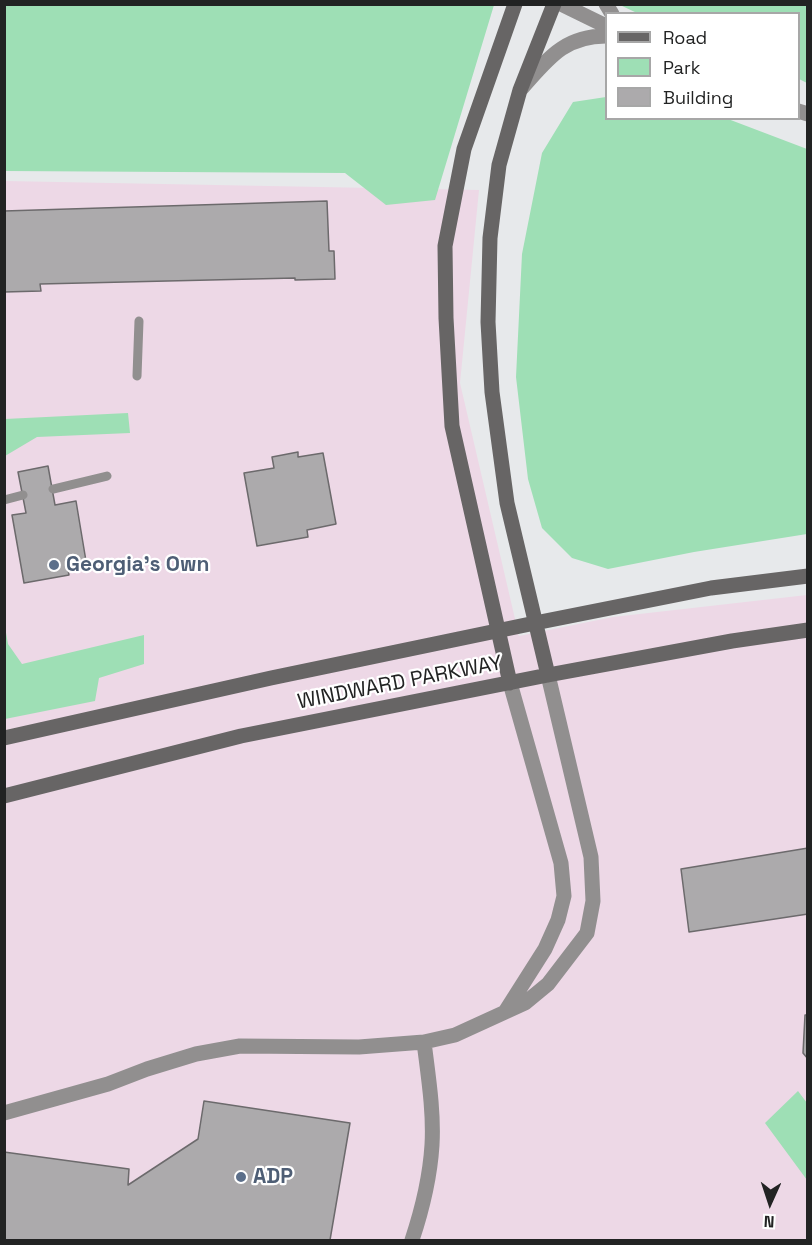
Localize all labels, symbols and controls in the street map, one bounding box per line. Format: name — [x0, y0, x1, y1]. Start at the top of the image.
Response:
legend — [605, 12, 800, 120]
text: Road — [663, 26, 707, 49]
text: Park — [663, 56, 700, 79]
text: Building — [663, 86, 733, 109]
place label: Georgia's Own — [66, 552, 209, 578]
marker: Georgia's Own — [47, 558, 61, 572]
street label: WINDWARD PARKWAY — [296, 651, 504, 715]
place label: ADP — [253, 1164, 293, 1190]
marker: ADP — [234, 1170, 248, 1184]
north arrow — [740, 1173, 800, 1233]
text: N — [763, 1211, 775, 1232]

